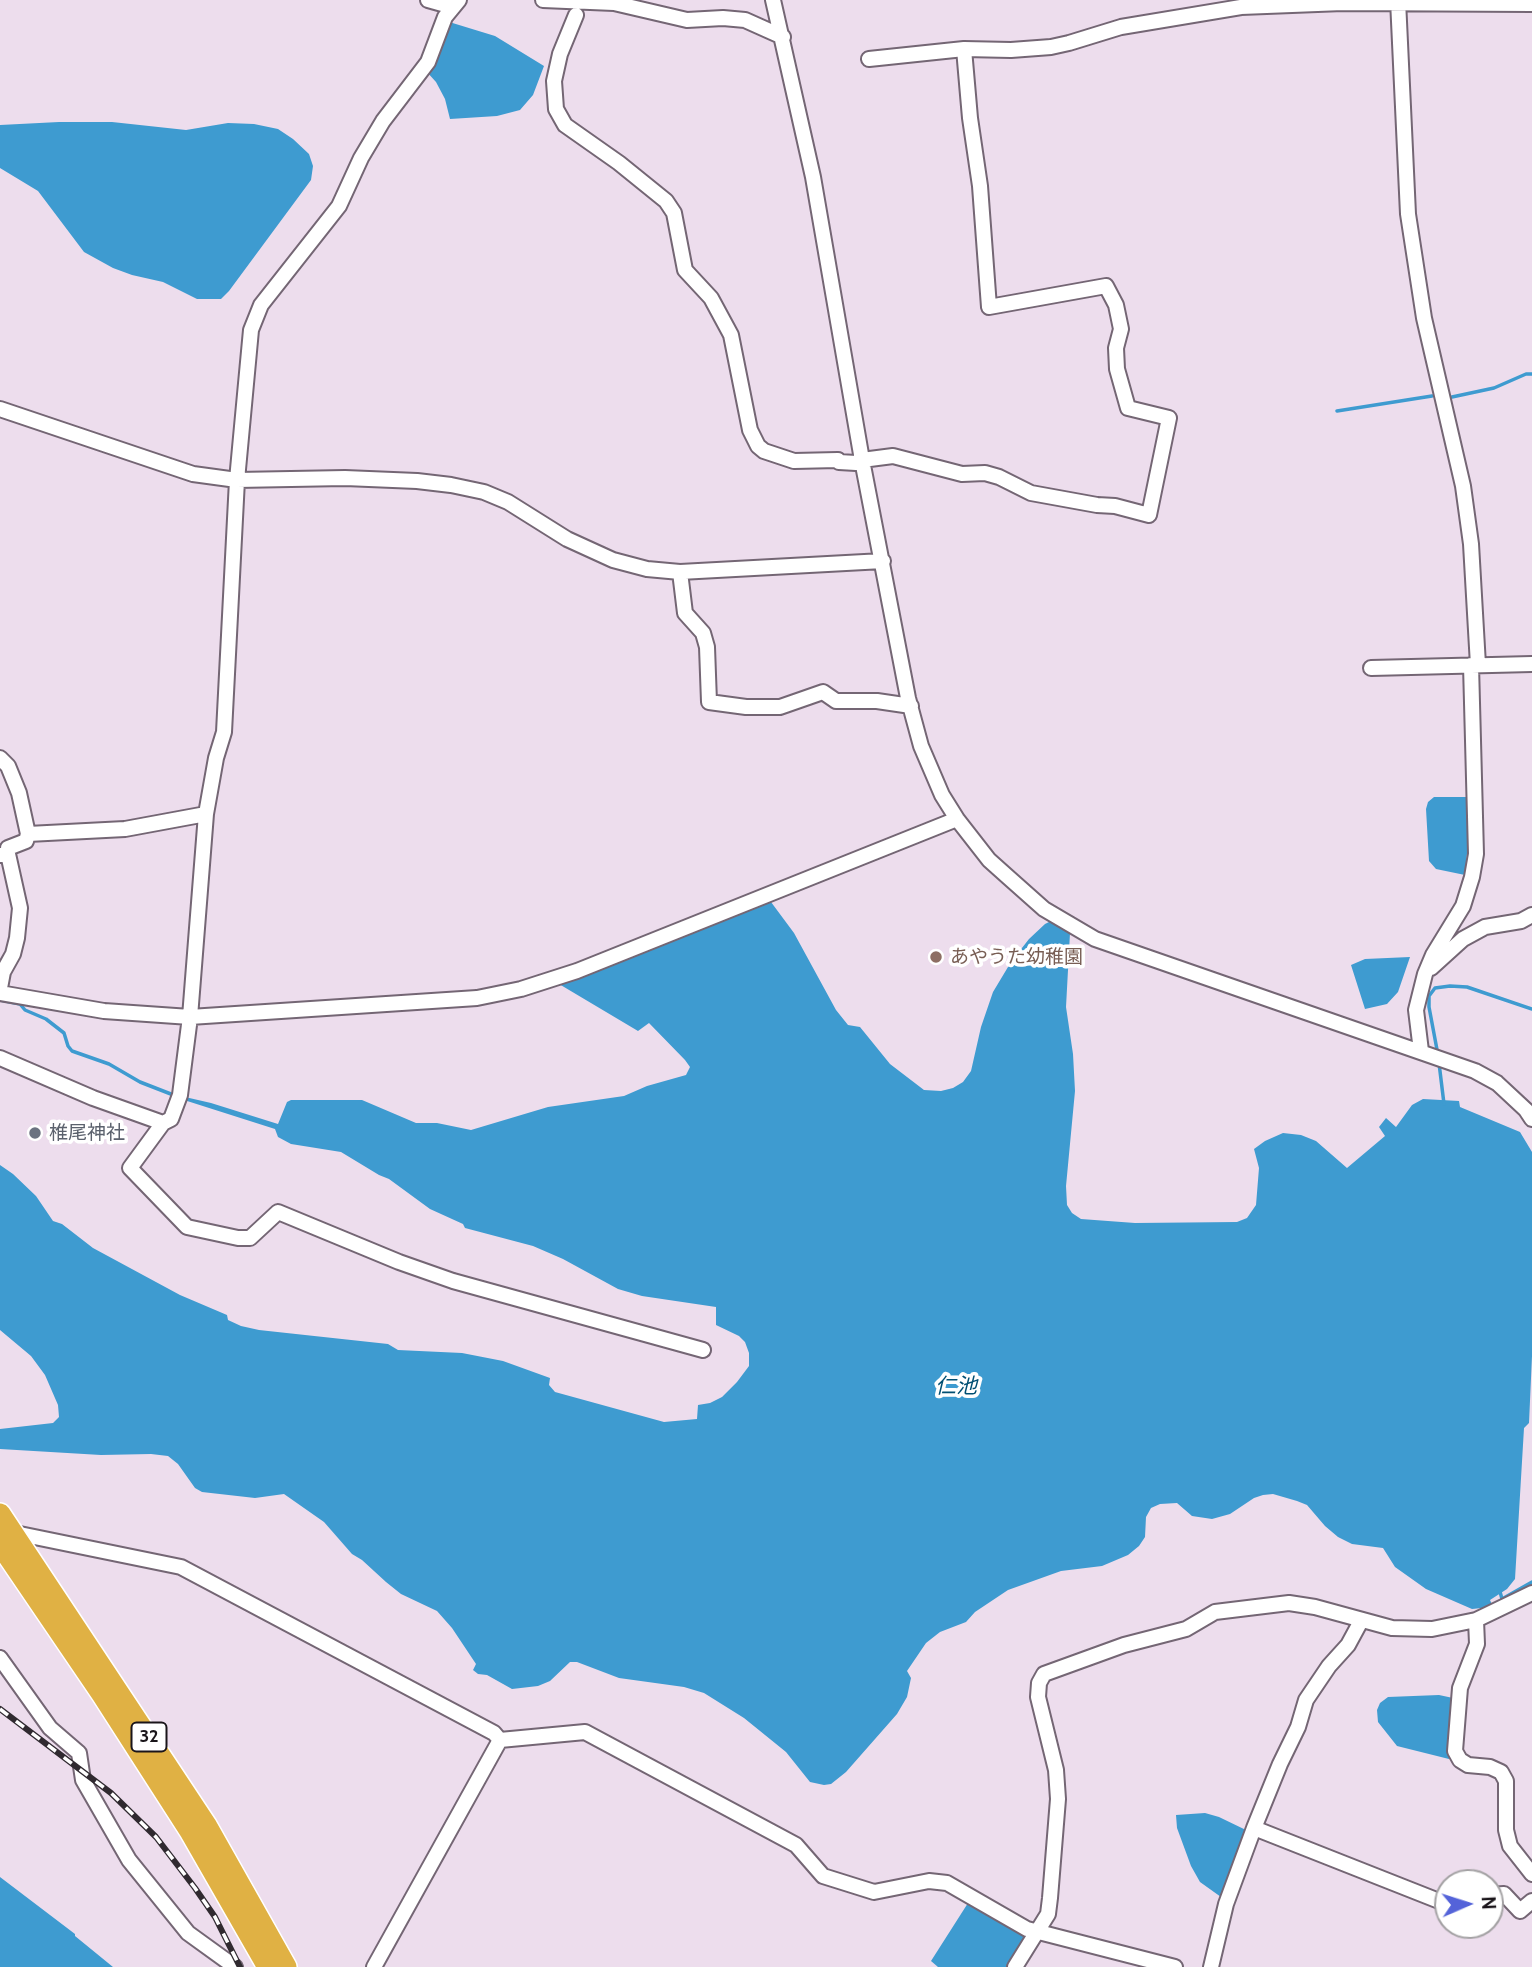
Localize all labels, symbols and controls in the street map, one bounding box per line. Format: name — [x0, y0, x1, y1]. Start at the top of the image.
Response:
place label: あやうた幼稚園 — [950, 946, 1083, 968]
marker: あやうた幼稚園 — [928, 949, 944, 965]
place label: 椎尾神社 — [49, 1122, 125, 1144]
marker: 椎尾神社 — [27, 1125, 43, 1141]
water label: 仁池 — [935, 1374, 977, 1400]
road number: 32 — [132, 1722, 166, 1752]
north arrow — [1434, 1869, 1504, 1939]
text: N — [1477, 1896, 1500, 1910]

